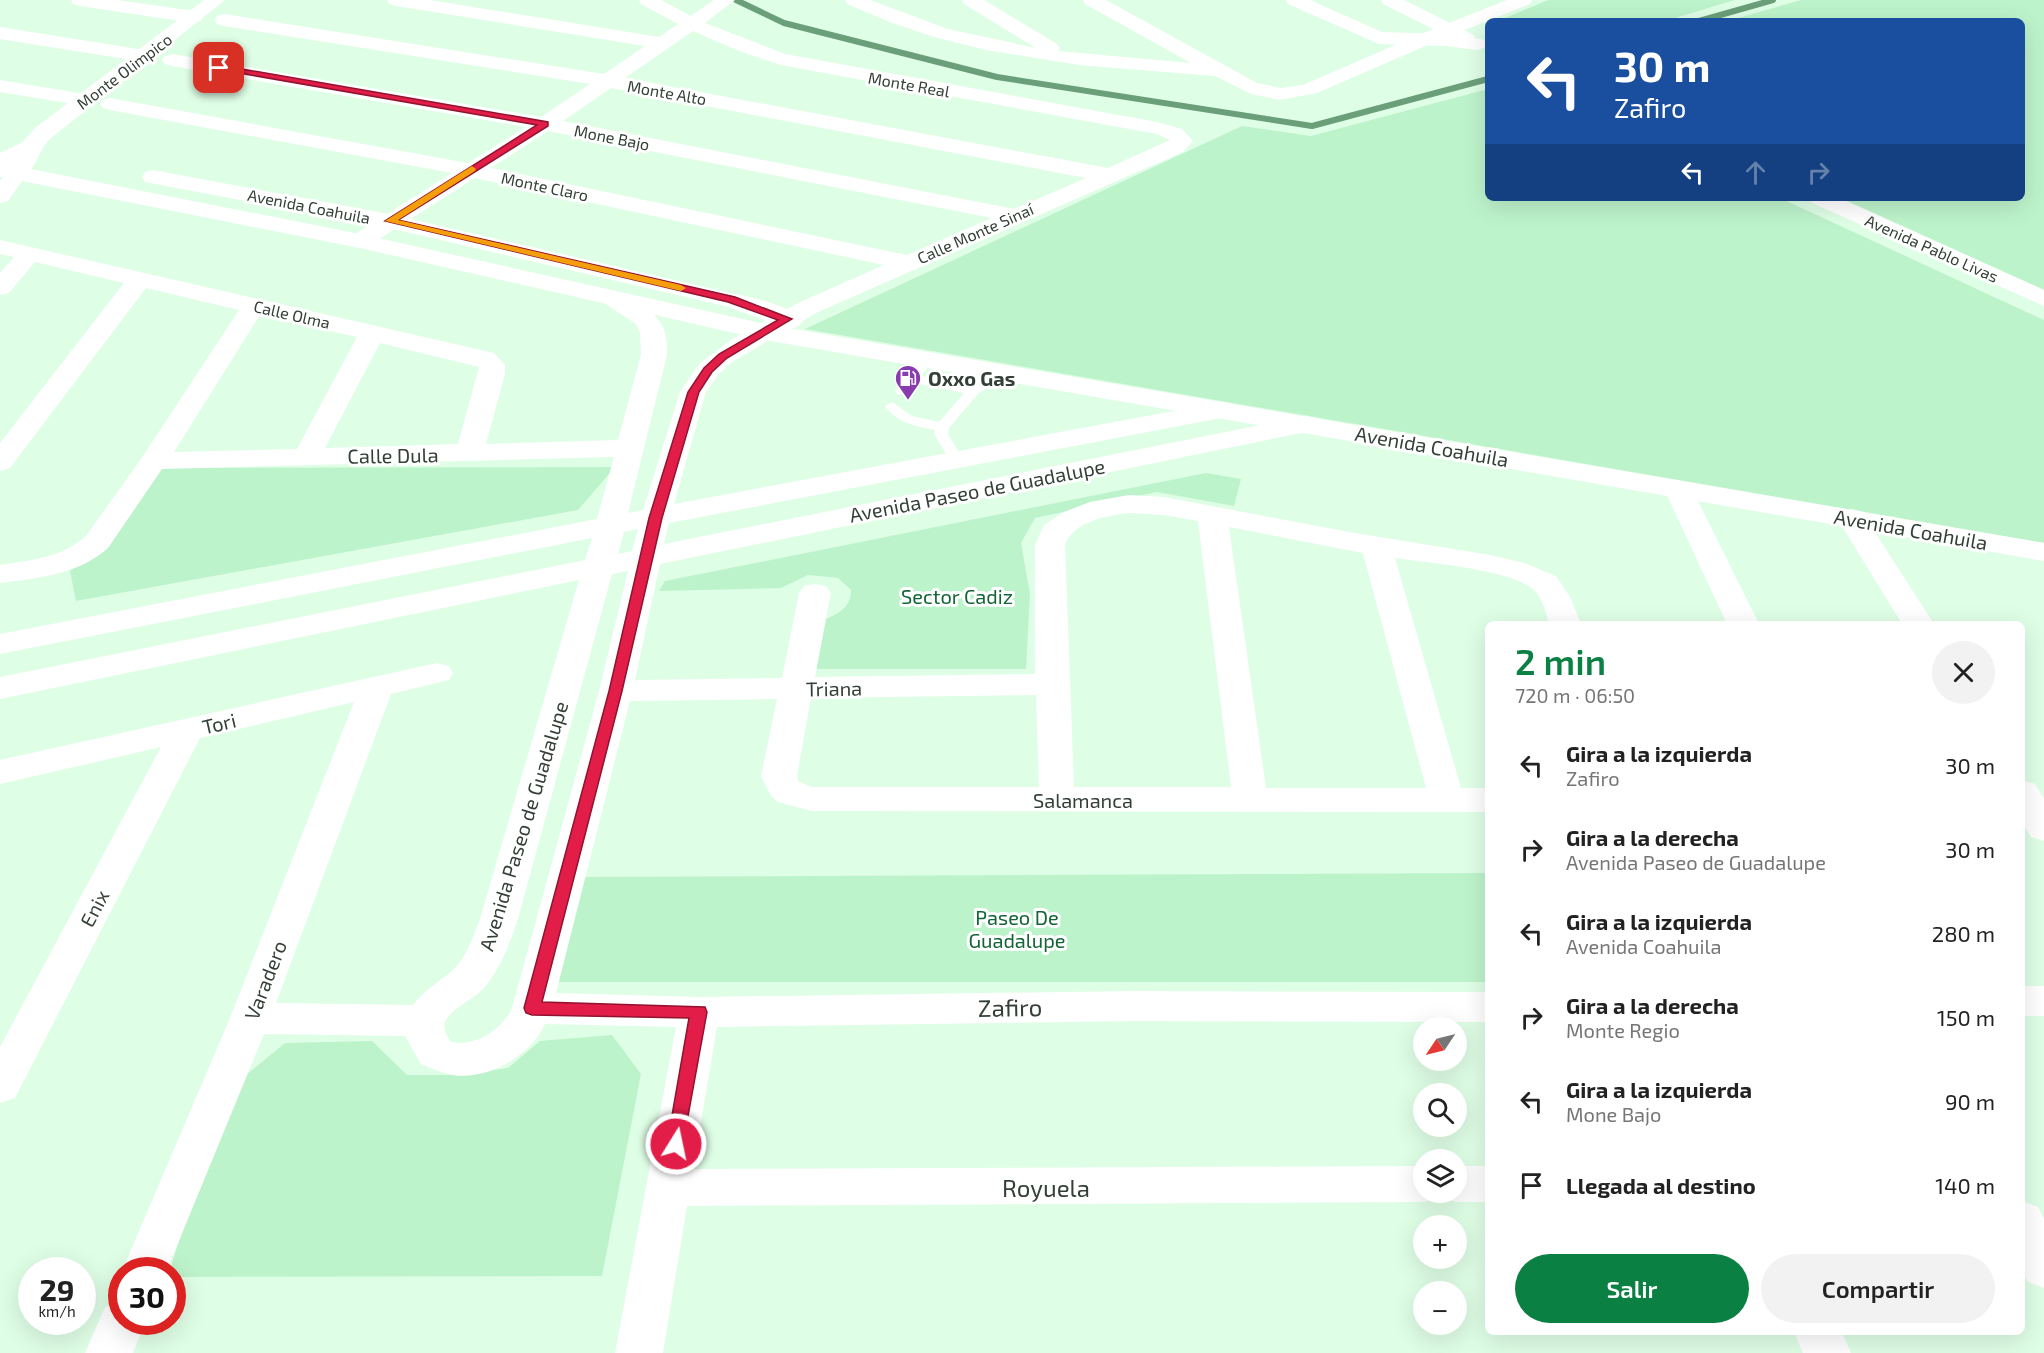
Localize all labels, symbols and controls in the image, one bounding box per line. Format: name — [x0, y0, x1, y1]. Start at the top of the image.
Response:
street label: Monte Olimpico — [73, 29, 175, 113]
text: 30 m — [1614, 40, 1710, 90]
pin — [193, 42, 244, 93]
icon: left — [1515, 42, 1593, 120]
icon: arrive — [202, 51, 235, 84]
street label: Monte Real — [867, 67, 952, 101]
street label: Monte Alto — [626, 76, 708, 108]
text: Zafiro — [1614, 91, 1686, 123]
street label: Mone Bajo — [573, 120, 651, 155]
icon: left — [1676, 156, 1709, 189]
icon: ahead — [1739, 156, 1772, 189]
icon: right — [1802, 156, 1835, 189]
street label: Monte Claro — [500, 167, 590, 205]
street label: Avenida Coahuila — [246, 185, 372, 227]
street label: Calle Monte Sinaí — [914, 198, 1037, 267]
street label: Avenida Pablo Livas — [1863, 210, 2001, 286]
street label: Calle Olma — [252, 296, 332, 332]
fuel station icon: Oxxo Gas — [893, 363, 923, 401]
place label: Oxxo Gas — [928, 366, 1015, 390]
street label: Avenida Coahuila — [1353, 421, 1511, 471]
street label: Calle Dula — [347, 442, 439, 468]
street label: Avenida Paseo de Guadalupe — [847, 453, 1107, 527]
street label: Avenida Coahuila — [1832, 504, 1990, 554]
park label: Sector Cadiz — [901, 584, 1013, 608]
text: 2 min — [1515, 639, 1606, 682]
button: close — [1932, 641, 1995, 704]
street label: Triana — [806, 676, 862, 700]
text: 720 m · 06:50 — [1515, 683, 1635, 707]
street label: Avenida Paseo de Guadalupe — [474, 698, 572, 954]
street label: Tori — [200, 708, 238, 738]
text: Gira a la izquierda — [1566, 740, 1752, 766]
icon: left — [1515, 749, 1548, 782]
text: 30 m — [1945, 752, 1995, 778]
text: Zafiro — [1566, 766, 1620, 790]
street label: Salamanca — [1033, 788, 1133, 812]
text: Gira a la derecha — [1566, 824, 1739, 850]
icon: right — [1515, 833, 1548, 866]
text: 30 m — [1945, 836, 1995, 862]
text: Avenida Paseo de Guadalupe — [1566, 850, 1826, 874]
street label: Enix — [74, 885, 114, 931]
park label: Paseo De Guadalupe — [968, 905, 1066, 952]
text: Gira a la izquierda — [1566, 908, 1752, 934]
icon: left — [1515, 917, 1548, 950]
text: 280 m — [1932, 920, 1995, 946]
text: Avenida Coahuila — [1566, 934, 1721, 958]
street label: Varadero — [239, 937, 291, 1023]
street label: Zafiro — [978, 992, 1042, 1022]
text: Gira a la derecha — [1566, 992, 1739, 1018]
icon: right — [1515, 1001, 1548, 1034]
text: 150 m — [1937, 1004, 1995, 1030]
north arrow — [1413, 1017, 1467, 1071]
map controls — [1413, 1017, 1467, 1335]
text: Monte Regio — [1566, 1018, 1680, 1042]
text: Gira a la izquierda — [1566, 1076, 1752, 1102]
button: search — [1413, 1083, 1467, 1137]
icon: left — [1515, 1085, 1548, 1118]
text: 90 m — [1945, 1088, 1995, 1114]
text: Mone Bajo — [1566, 1102, 1661, 1126]
position arrow — [644, 1112, 708, 1176]
button: layers — [1413, 1149, 1467, 1203]
icon: arrive — [1515, 1169, 1548, 1202]
text: Llegada al destino — [1566, 1172, 1756, 1198]
text: 140 m — [1935, 1172, 1995, 1198]
street label: Royuela — [1002, 1173, 1090, 1202]
button: + — [1413, 1215, 1467, 1269]
button: Salir — [1515, 1254, 1749, 1323]
button: Compartir — [1761, 1254, 1995, 1323]
speed limit sign: 30 — [108, 1257, 186, 1335]
text: 29 — [39, 1271, 75, 1307]
button: − — [1413, 1281, 1467, 1335]
text: km/h — [38, 1302, 76, 1320]

